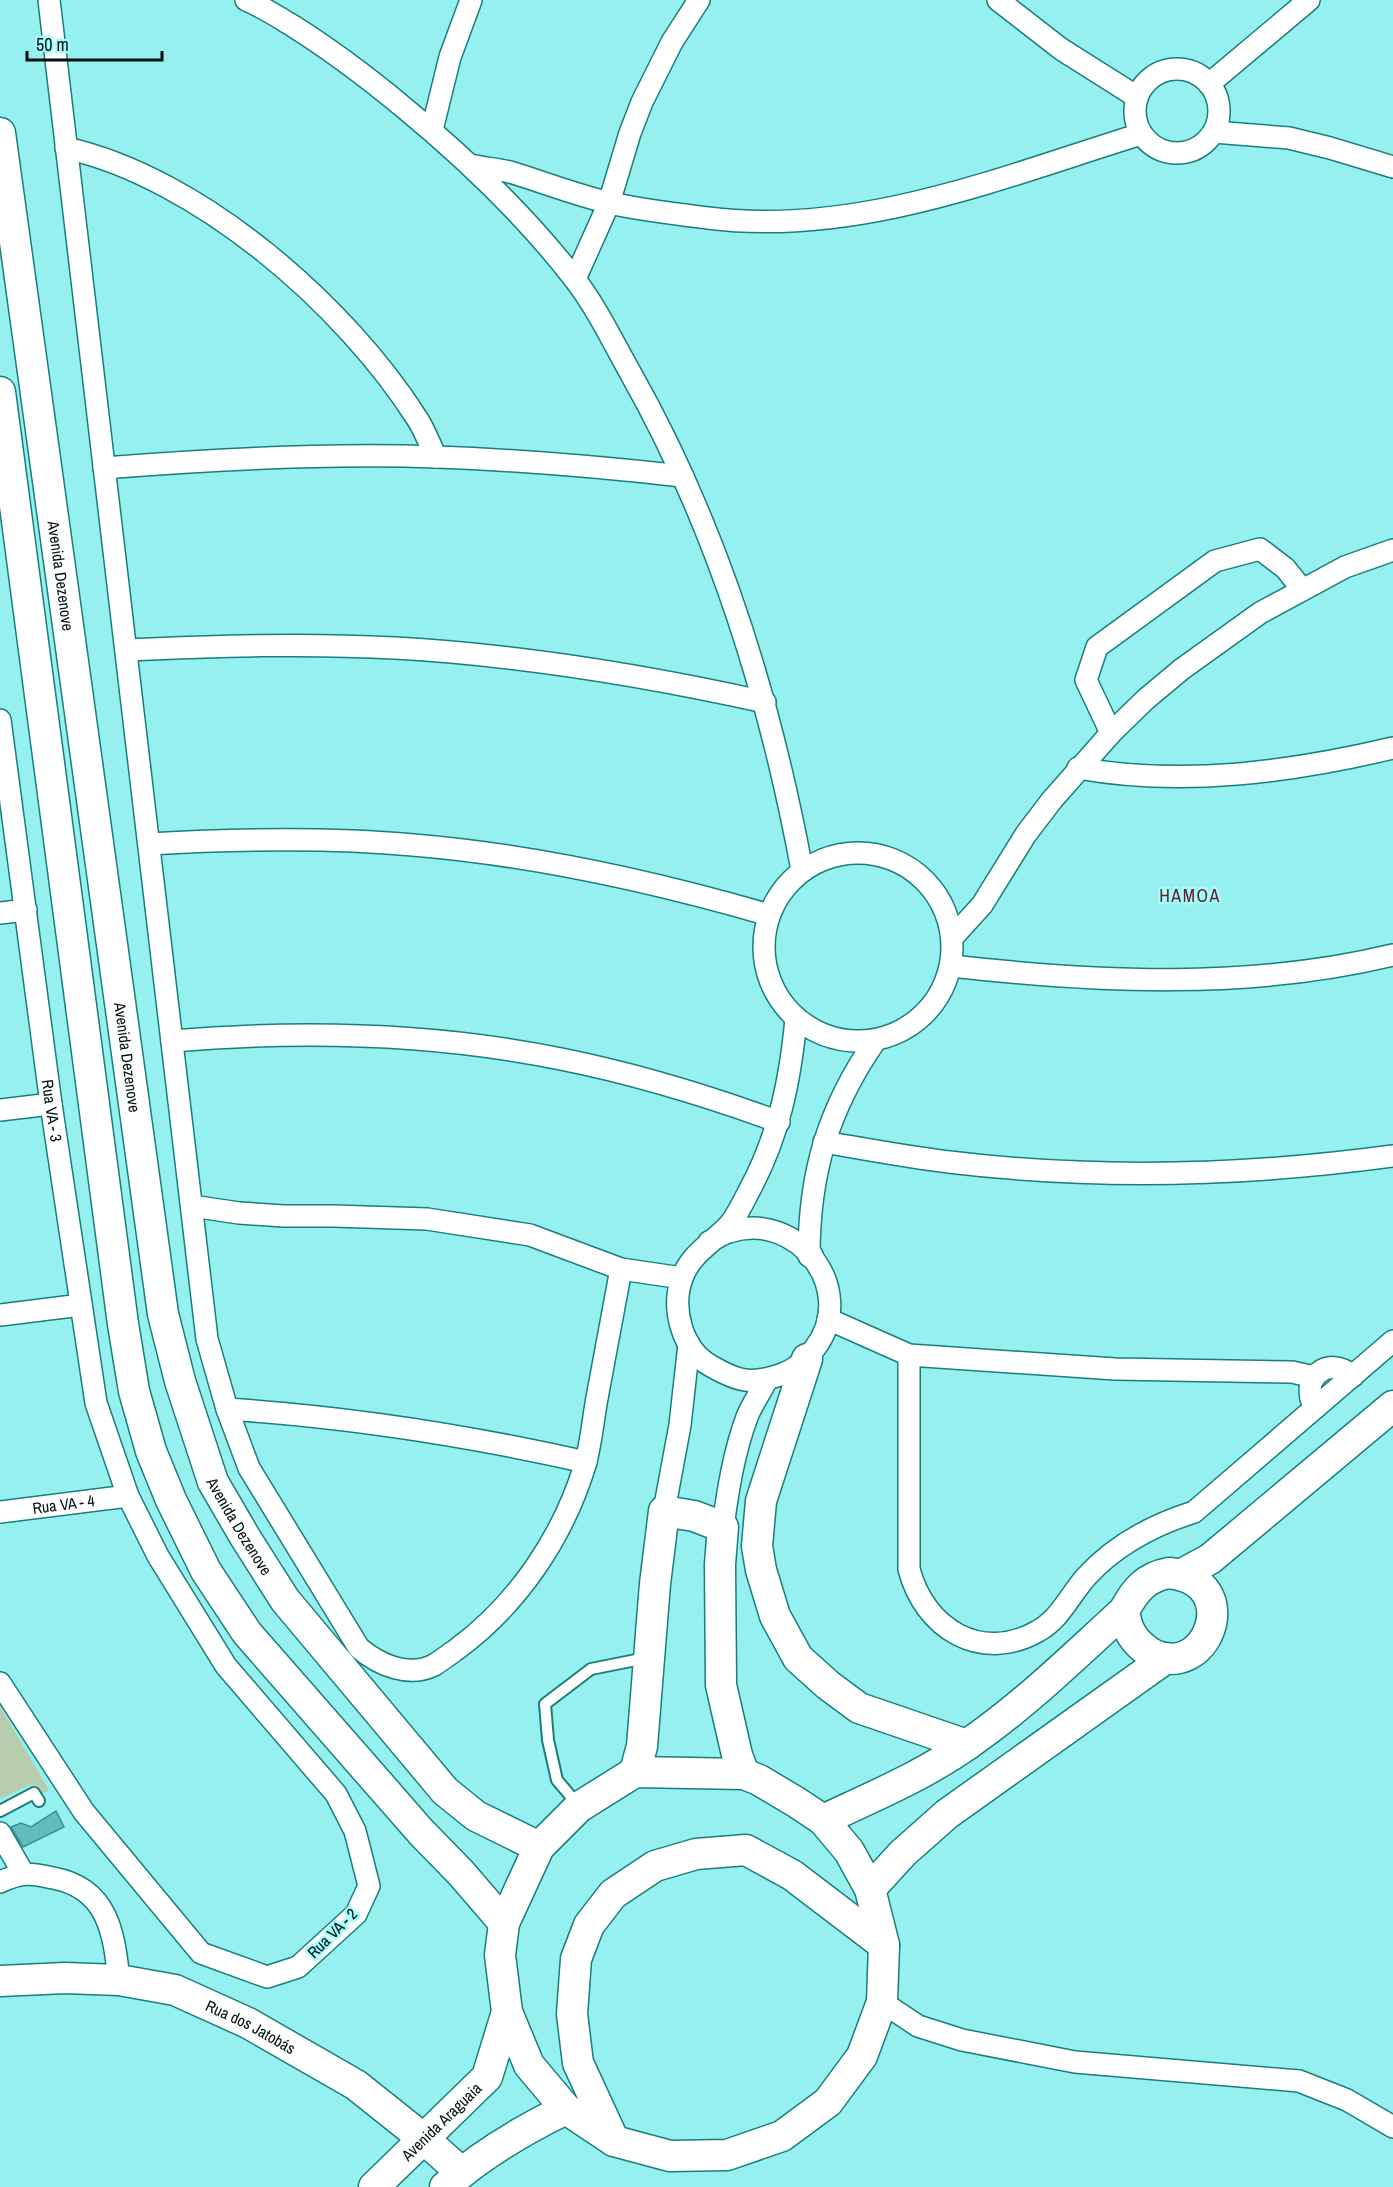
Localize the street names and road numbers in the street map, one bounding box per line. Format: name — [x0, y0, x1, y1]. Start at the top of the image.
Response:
street label: Avenida Dezenove — [43, 518, 80, 632]
street label: Avenida Dezenove — [109, 1000, 146, 1114]
street label: Rua VA - 3 — [37, 1078, 68, 1143]
street label: Avenida Dezenove — [201, 1472, 277, 1579]
street label: Rua VA - 4 — [31, 1489, 96, 1519]
street label: Rua VA - 2 — [302, 1903, 362, 1963]
street label: Rua dos Jatobás — [202, 1994, 300, 2059]
street label: Avenida Araguaia — [396, 2077, 487, 2166]

